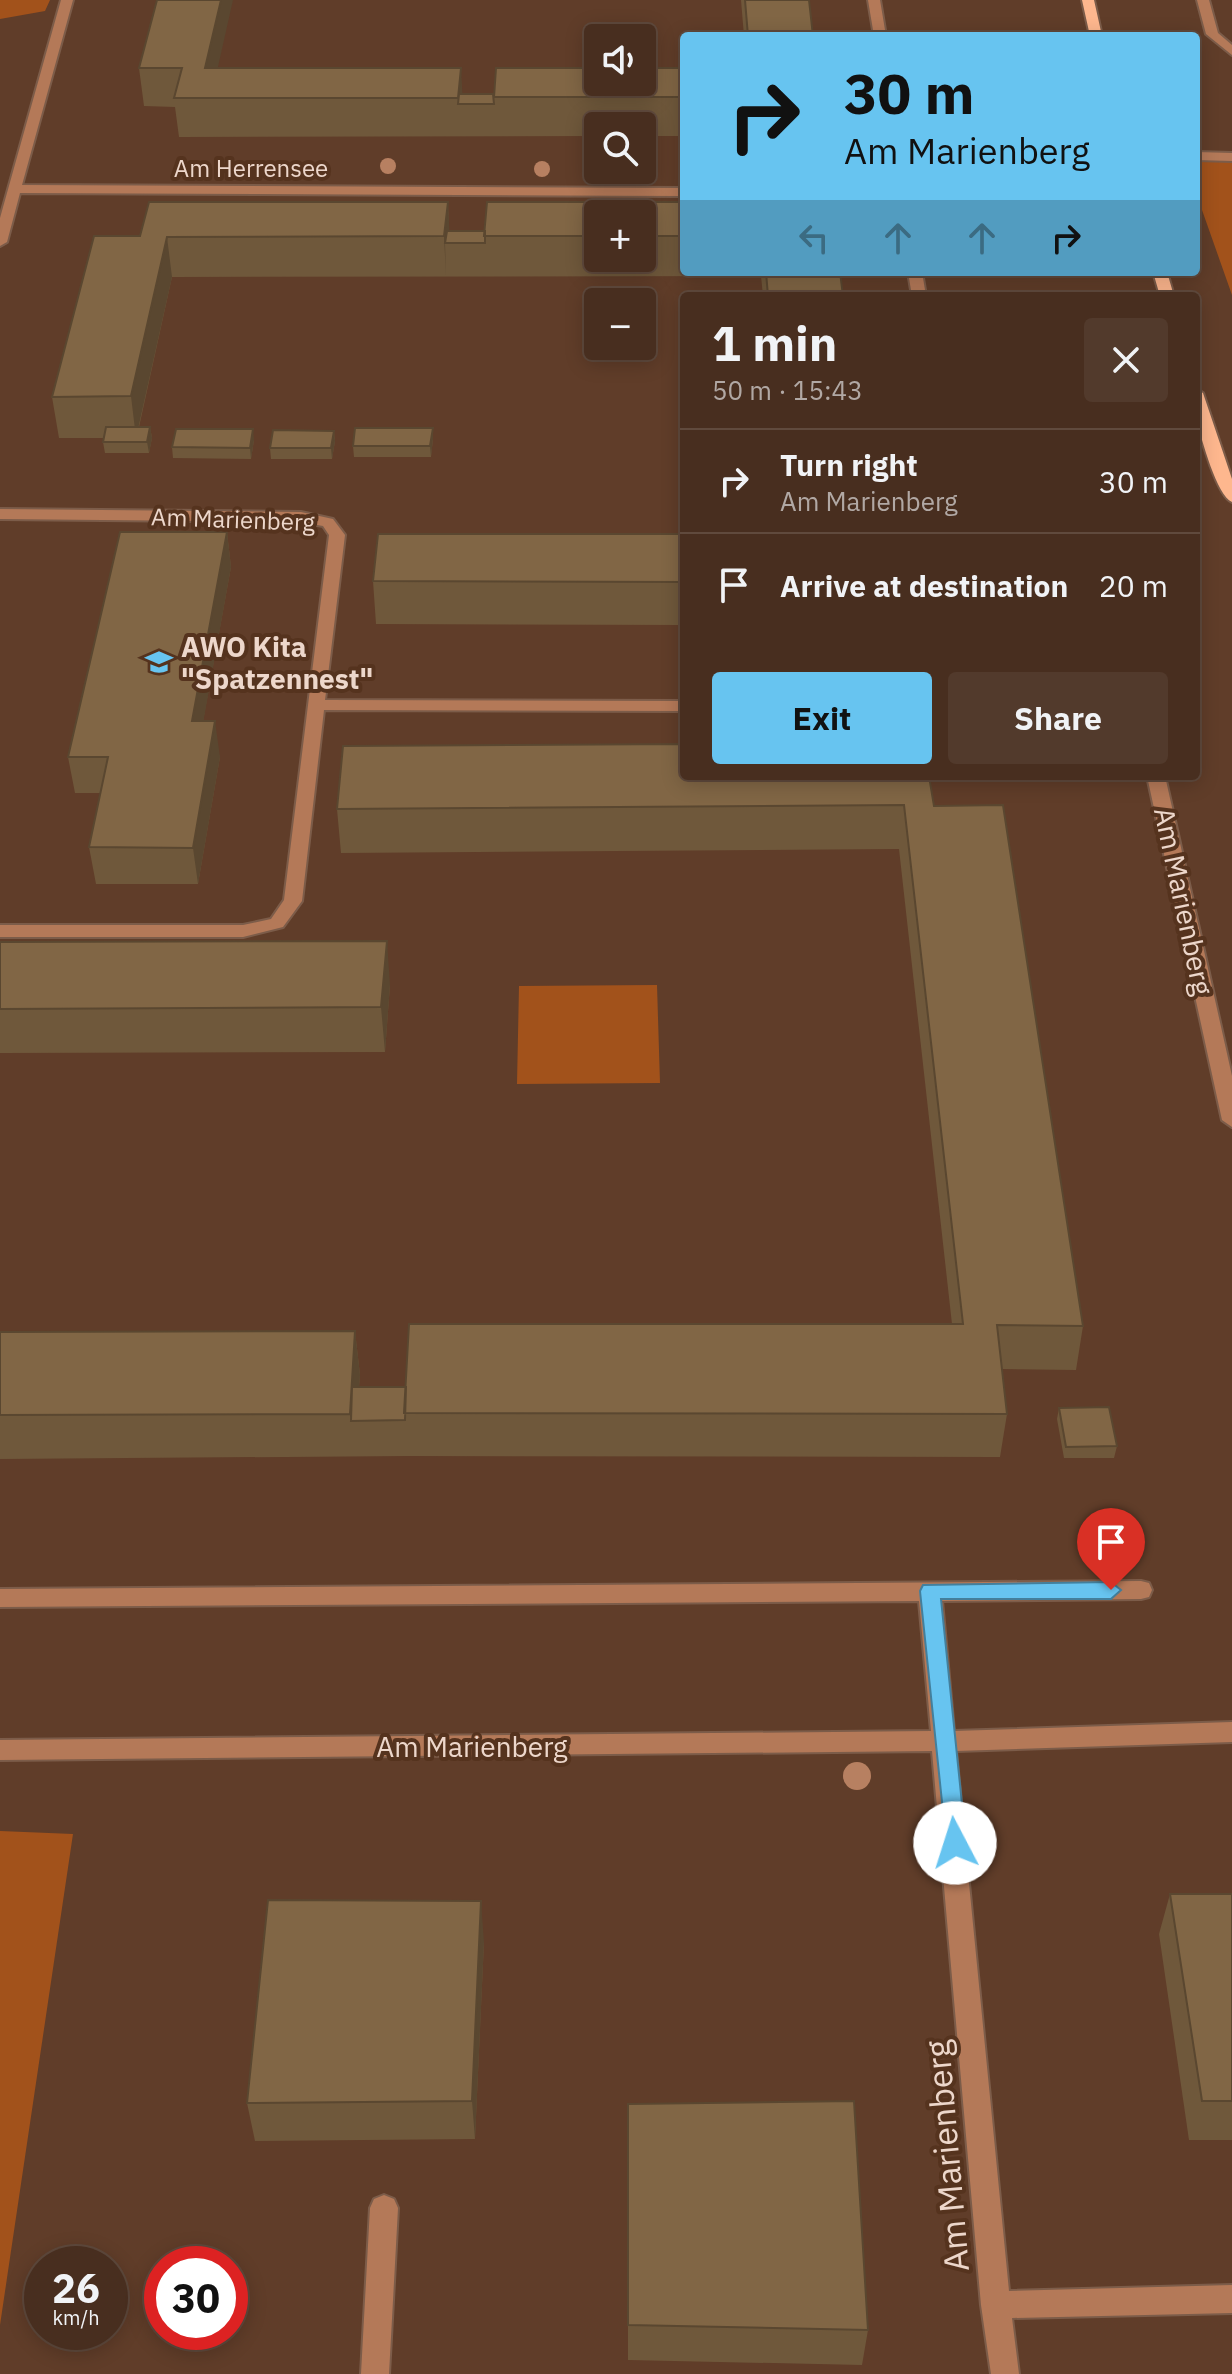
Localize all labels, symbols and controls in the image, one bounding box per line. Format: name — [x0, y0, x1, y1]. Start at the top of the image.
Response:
map controls — [584, 24, 656, 360]
button: sound — [584, 24, 656, 96]
text: 30 m — [844, 57, 974, 129]
icon: right — [712, 64, 816, 168]
button: search — [584, 112, 656, 184]
text: Am Marienberg — [844, 127, 1090, 174]
street label: Am Herrensee — [174, 152, 328, 184]
button: + — [584, 200, 656, 272]
icon: left — [792, 216, 836, 260]
icon: ahead — [876, 216, 920, 260]
icon: ahead — [960, 216, 1004, 260]
icon: right — [1044, 216, 1088, 260]
button: − — [584, 288, 656, 360]
text: 1 min — [712, 312, 837, 374]
button: close — [1084, 318, 1168, 402]
text: 50 m · 15:43 — [712, 373, 863, 407]
text: Turn right — [780, 445, 918, 484]
icon: right — [712, 459, 756, 503]
text: 30 m — [1099, 462, 1168, 501]
text: Am Marienberg — [780, 484, 958, 518]
street label: Am Marienberg — [151, 500, 316, 538]
icon: arrive — [712, 563, 756, 607]
text: Arrive at destination — [780, 566, 1068, 605]
text: 20 m — [1099, 566, 1168, 605]
place label: AWO Kita "Spatzennest" — [181, 628, 373, 697]
school or university icon: AWO Kita "Spatzennest" — [144, 647, 174, 677]
button: Exit — [712, 672, 932, 764]
button: Share — [948, 672, 1168, 764]
street label: Am Marienberg — [1146, 804, 1222, 999]
pin — [1077, 1508, 1145, 1590]
icon: arrive — [1089, 1520, 1133, 1564]
street label: Am Marienberg — [376, 1728, 568, 1765]
position arrow — [913, 1801, 997, 1885]
street label: Am Marienberg — [914, 2038, 978, 2274]
speed limit sign: 30 — [144, 2246, 248, 2350]
text: 26 — [52, 2262, 100, 2314]
text: km/h — [52, 2304, 100, 2331]

